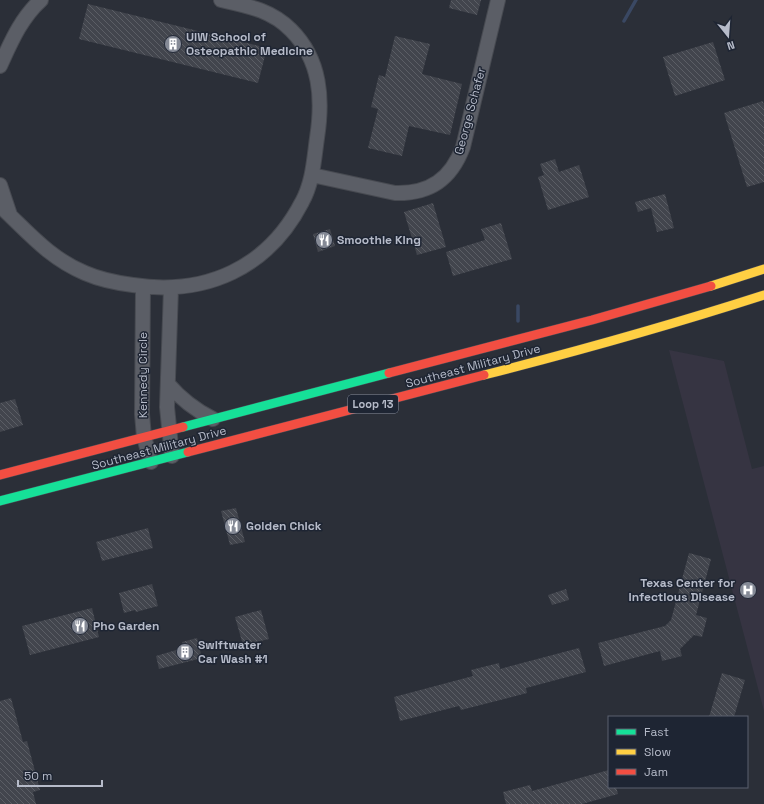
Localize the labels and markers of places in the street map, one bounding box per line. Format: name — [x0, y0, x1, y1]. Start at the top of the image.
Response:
place label: UIW School of Osteopathic Medicine — [186, 29, 313, 59]
building icon: UIW School of Osteopathic Medicine — [163, 34, 183, 54]
restaurant icon: Smoothie King — [314, 230, 334, 250]
place label: Smoothie King — [337, 232, 421, 248]
restaurant icon: Golden Chick — [223, 516, 243, 536]
place label: Golden Chick — [246, 518, 322, 534]
place label: Texas Center for Infectious Disease — [629, 575, 735, 605]
hospital icon: Texas Center for Infectious Disease — [738, 580, 758, 600]
restaurant icon: Pho Garden — [70, 616, 90, 636]
place label: Pho Garden — [93, 618, 159, 634]
place label: Swiftwater Car Wash #1 — [198, 637, 268, 667]
building icon: Swiftwater Car Wash #1 — [175, 642, 195, 662]

